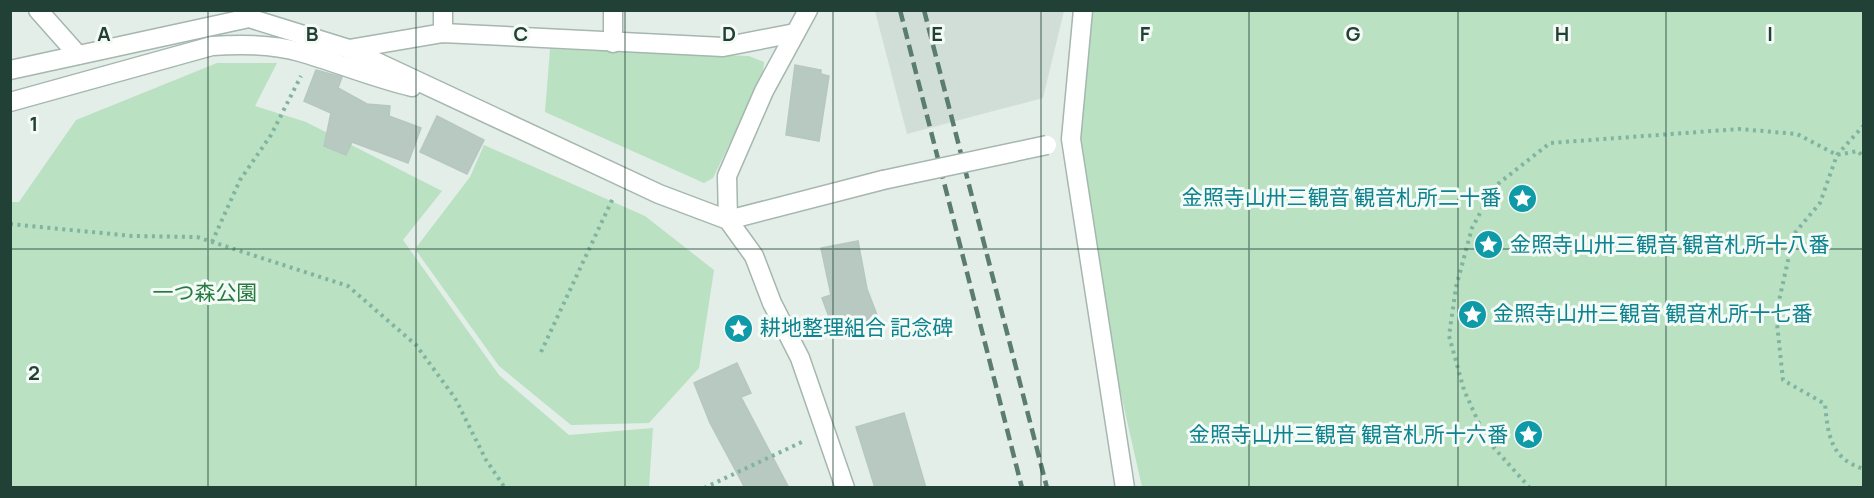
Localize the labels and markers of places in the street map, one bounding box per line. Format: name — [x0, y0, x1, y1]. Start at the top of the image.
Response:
place icon: 金照寺山卅三観音 観音札所二十番 — [1506, 182, 1538, 214]
place label: 金照寺山卅三観音 観音札所二十番 — [1182, 183, 1501, 211]
place icon: 金照寺山卅三観音 観音札所十八番 — [1473, 229, 1505, 261]
place label: 金照寺山卅三観音 観音札所十八番 — [1510, 230, 1829, 258]
place icon: 金照寺山卅三観音 観音札所十七番 — [1456, 298, 1488, 330]
place label: 金照寺山卅三観音 観音札所十七番 — [1493, 299, 1812, 327]
place icon: 耕地整理組合 記念碑 — [723, 312, 755, 344]
place label: 耕地整理組合 記念碑 — [760, 313, 953, 341]
place icon: 金照寺山卅三観音 観音札所十六番 — [1513, 419, 1545, 451]
place label: 金照寺山卅三観音 観音札所十六番 — [1189, 420, 1508, 448]

